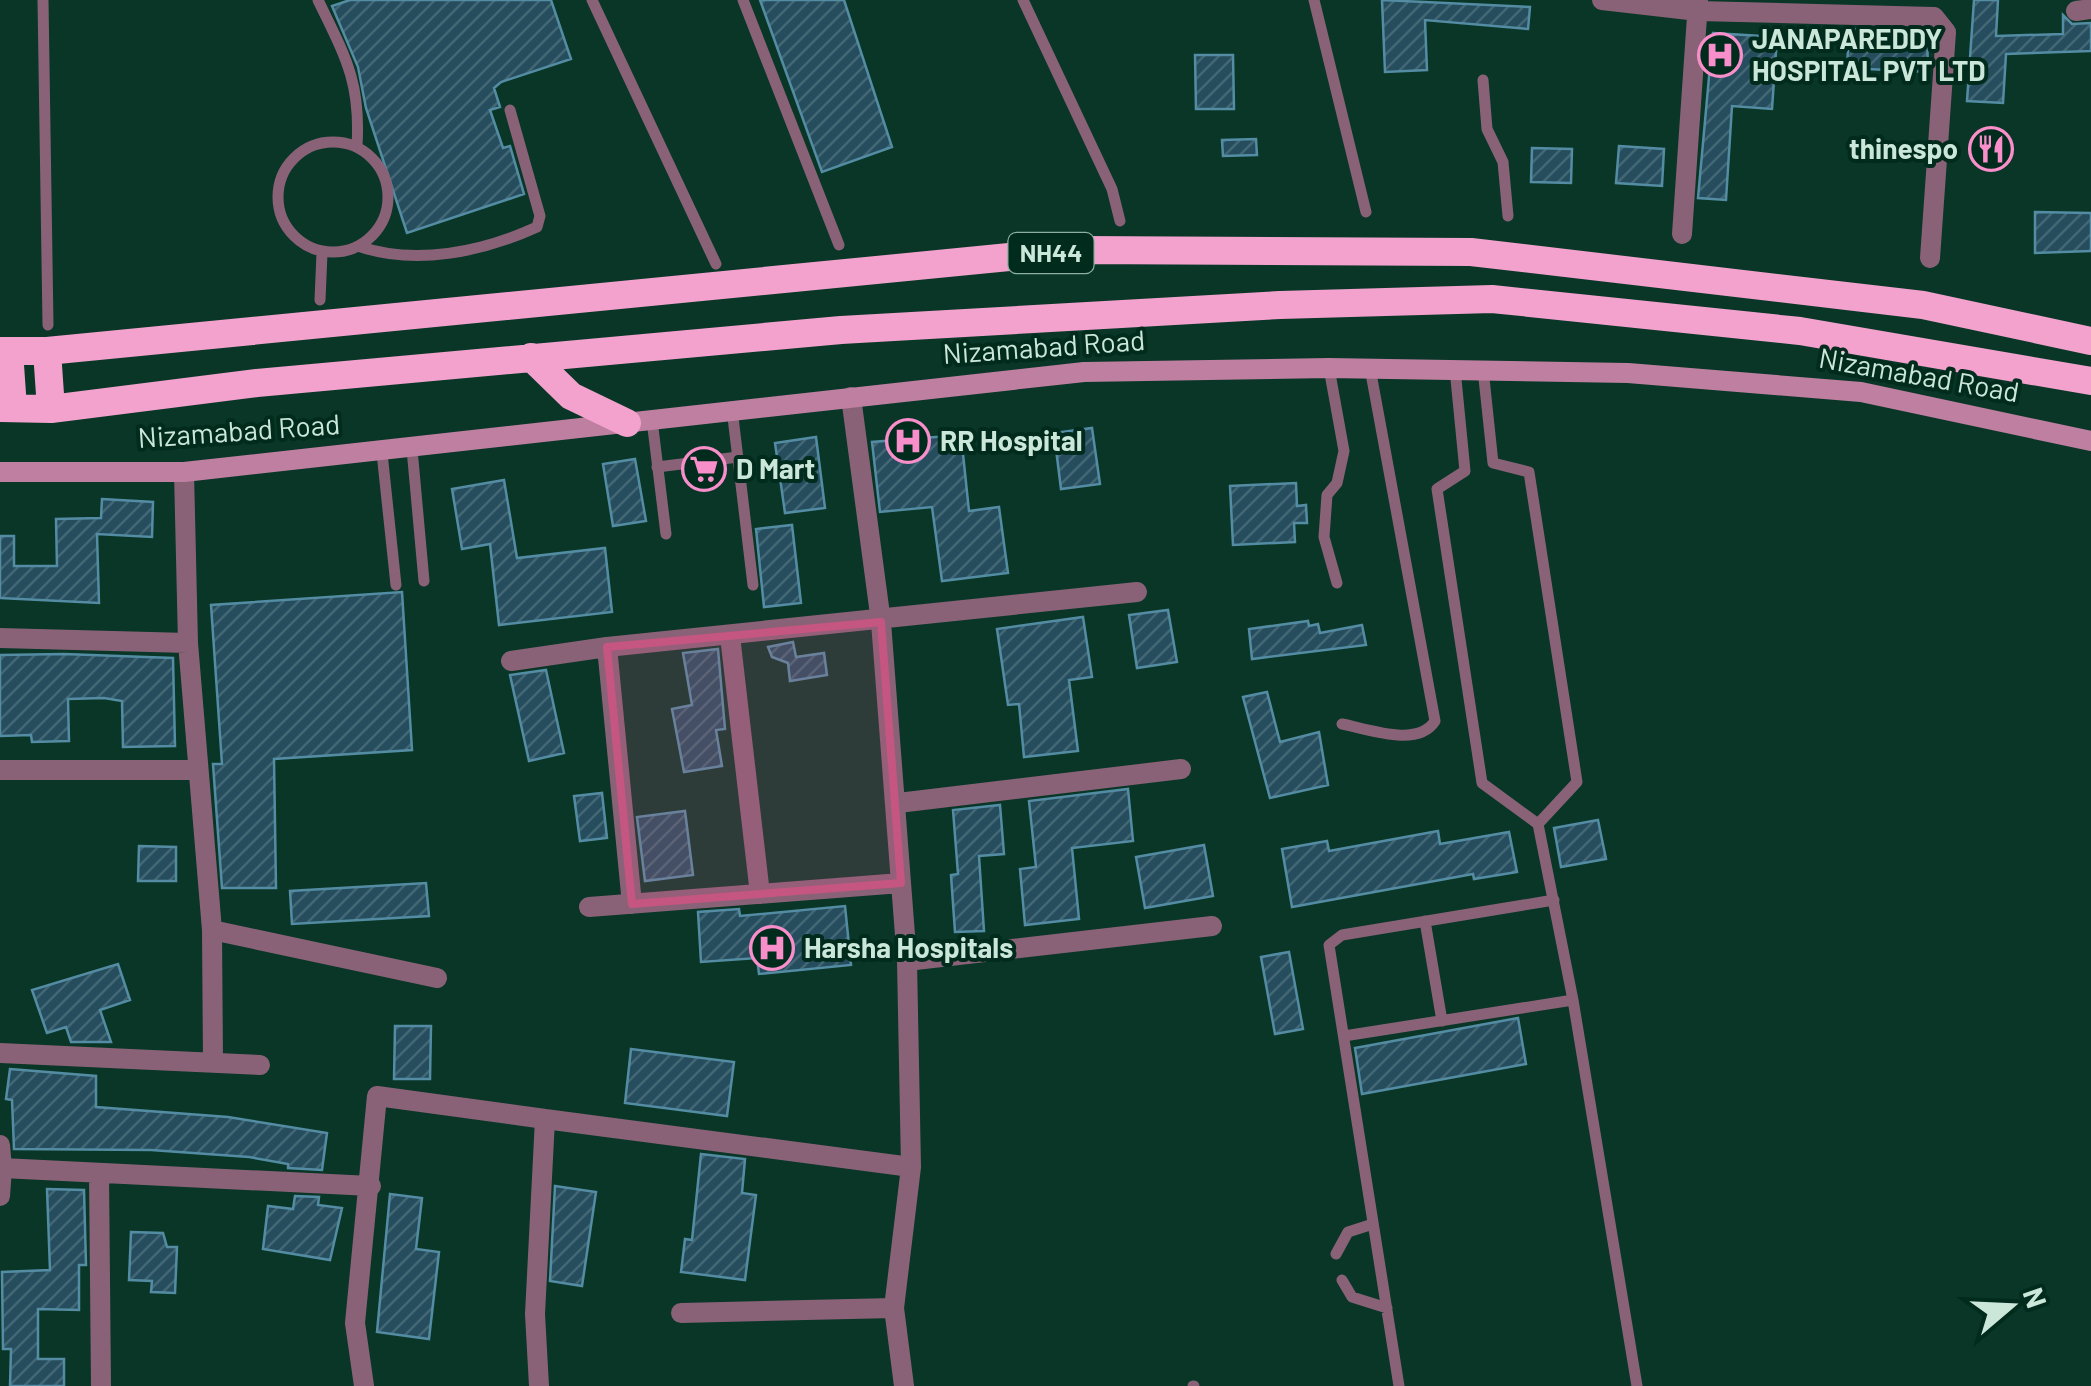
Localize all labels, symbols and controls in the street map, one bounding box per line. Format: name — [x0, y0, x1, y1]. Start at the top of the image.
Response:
place label: JANAPAREDDY HOSPITAL PVT LTD — [1752, 21, 1986, 87]
hospital icon: JANAPAREDDY HOSPITAL PVT LTD — [1697, 32, 1743, 78]
restaurant icon: thinespo — [1968, 126, 2014, 172]
place label: thinespo — [1849, 131, 1958, 165]
road number: NH44 — [1008, 233, 1094, 273]
street label: Nizamabad Road — [942, 322, 1146, 370]
street label: Nizamabad Road — [1816, 340, 2022, 408]
street label: Nizamabad Road — [137, 406, 341, 454]
hospital icon: RR Hospital — [885, 418, 931, 464]
place label: RR Hospital — [940, 423, 1083, 457]
supermarket icon: D Mart — [681, 446, 727, 492]
place label: D Mart — [736, 451, 815, 485]
hospital icon: Harsha Hospitals — [749, 925, 795, 971]
place label: Harsha Hospitals — [804, 930, 1013, 964]
north arrow — [1961, 1256, 2061, 1356]
text: N — [2016, 1283, 2055, 1312]

